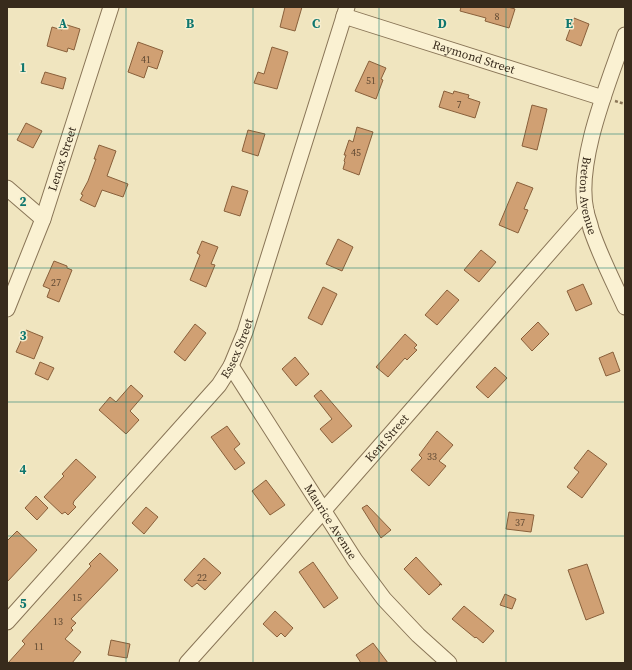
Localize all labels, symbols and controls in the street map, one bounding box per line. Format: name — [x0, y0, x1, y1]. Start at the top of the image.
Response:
house number: 8 — [495, 10, 500, 23]
text: A — [59, 15, 68, 32]
text: B — [186, 15, 195, 32]
text: C — [312, 15, 320, 32]
text: D — [437, 15, 447, 32]
text: E — [565, 15, 573, 32]
street label: Raymond Street — [431, 37, 517, 78]
house number: 41 — [141, 53, 151, 66]
text: 1 — [19, 59, 27, 76]
house number: 51 — [366, 74, 376, 87]
house number: 7 — [457, 98, 462, 111]
street label: Lenox Street — [44, 124, 80, 193]
house number: 45 — [351, 146, 361, 159]
street label: Breton Avenue — [576, 156, 600, 237]
text: 2 — [19, 193, 27, 210]
house number: 27 — [51, 276, 61, 289]
street label: Essex Street — [217, 316, 257, 382]
text: 3 — [19, 327, 27, 344]
street label: Kent Street — [362, 411, 413, 465]
house number: 33 — [427, 450, 437, 463]
text: 4 — [19, 461, 27, 478]
street label: Maurice Avenue — [301, 481, 361, 563]
house number: 37 — [515, 516, 525, 529]
house number: 22 — [197, 571, 207, 584]
house number: 15 — [72, 591, 82, 604]
text: 5 — [19, 595, 27, 612]
house number: 13 — [53, 615, 63, 628]
house number: 11 — [34, 640, 44, 653]

